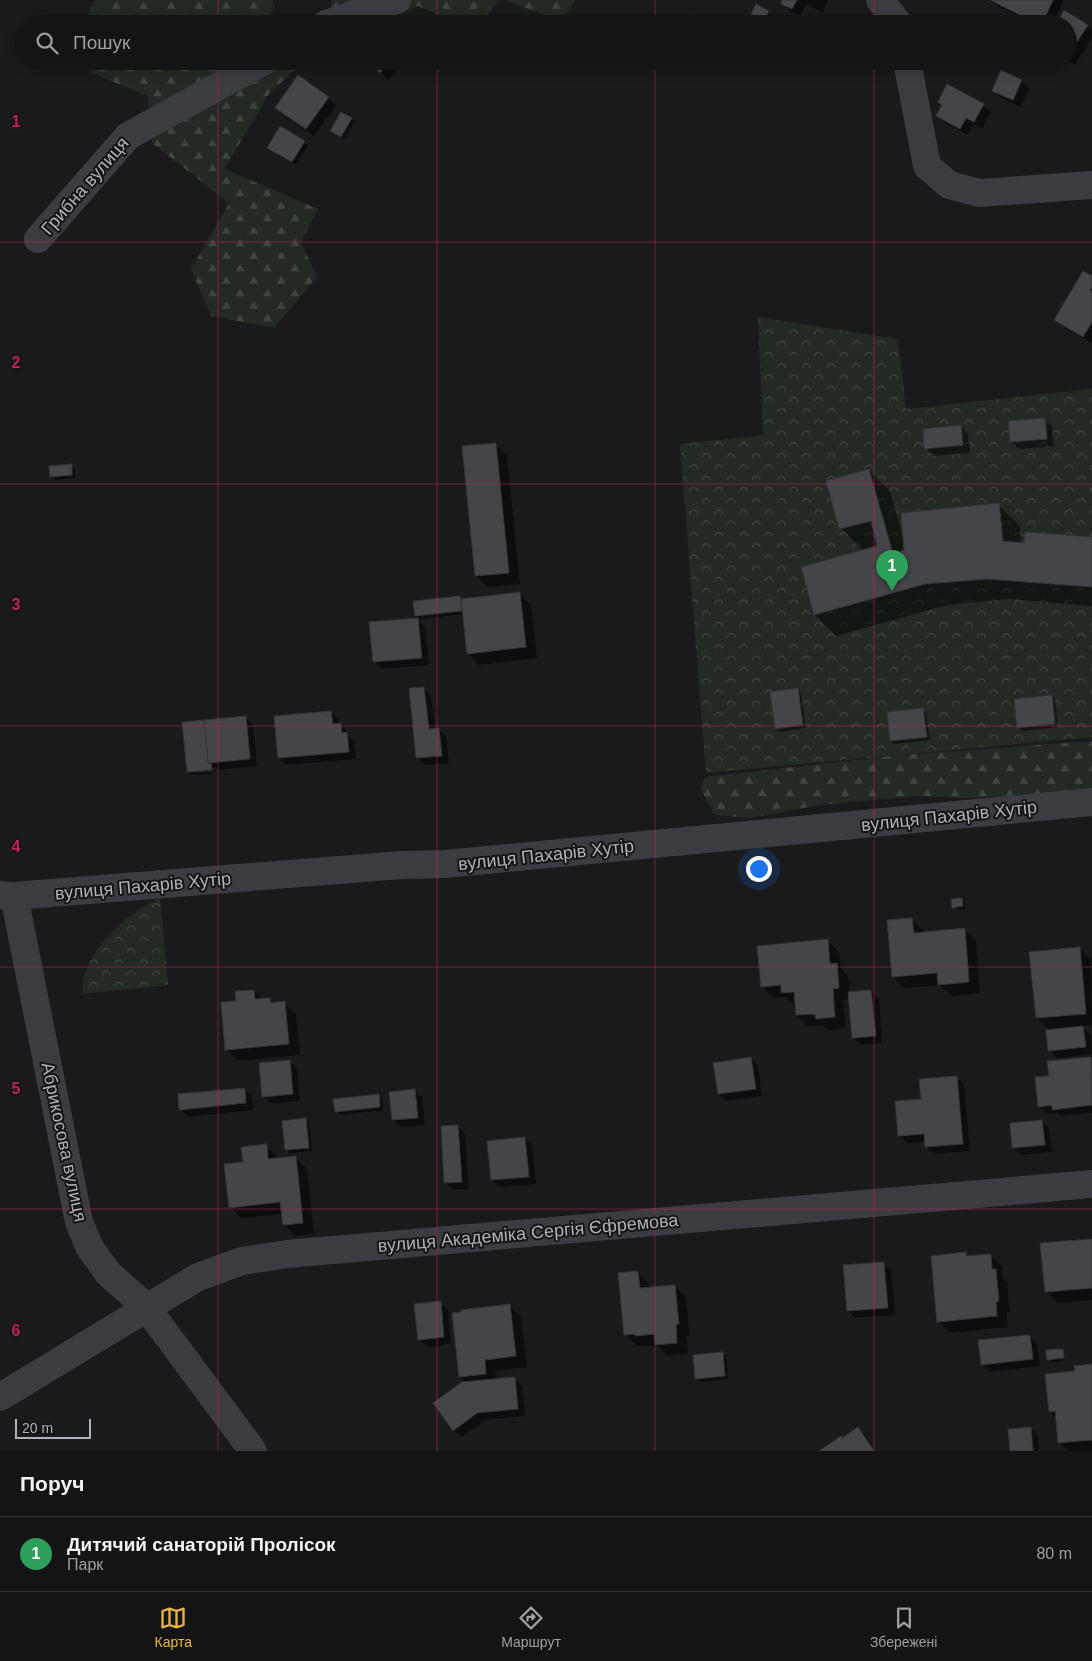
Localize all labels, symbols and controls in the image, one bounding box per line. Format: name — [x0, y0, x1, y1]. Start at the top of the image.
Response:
search box — [15, 15, 1077, 70]
icon: search — [33, 29, 61, 57]
text: Пошук — [73, 32, 130, 53]
text: 1 — [12, 113, 21, 130]
street label: Грибна вулиця — [37, 133, 133, 239]
text: 2 — [12, 354, 21, 371]
pin: 1 — [876, 550, 908, 591]
text: 3 — [12, 596, 21, 613]
street label: вулиця Пахарів Хутір — [860, 797, 1038, 835]
street label: вулиця Пахарів Хутір — [457, 836, 635, 874]
text: 4 — [12, 838, 21, 855]
your location — [746, 856, 772, 882]
street label: вулиця Пахарів Хутір — [54, 868, 232, 904]
street label: Абрикосова вулиця — [37, 1060, 91, 1224]
text: 5 — [12, 1080, 21, 1097]
street label: вулиця Академіка Сергія Єфремова — [377, 1210, 680, 1256]
text: 6 — [12, 1322, 21, 1339]
scale bar — [15, 1416, 91, 1439]
text: 20 m — [22, 1420, 53, 1436]
text: Поруч — [20, 1472, 84, 1495]
text: Дитячий санаторій Пролісок — [67, 1534, 336, 1555]
text: 1 — [32, 1545, 40, 1562]
text: 80 m — [1036, 1545, 1072, 1562]
text: Парк — [67, 1556, 103, 1573]
tab: Карта — [155, 1604, 192, 1650]
tab: Маршрут — [501, 1604, 561, 1650]
tab: Збережені — [870, 1604, 937, 1650]

